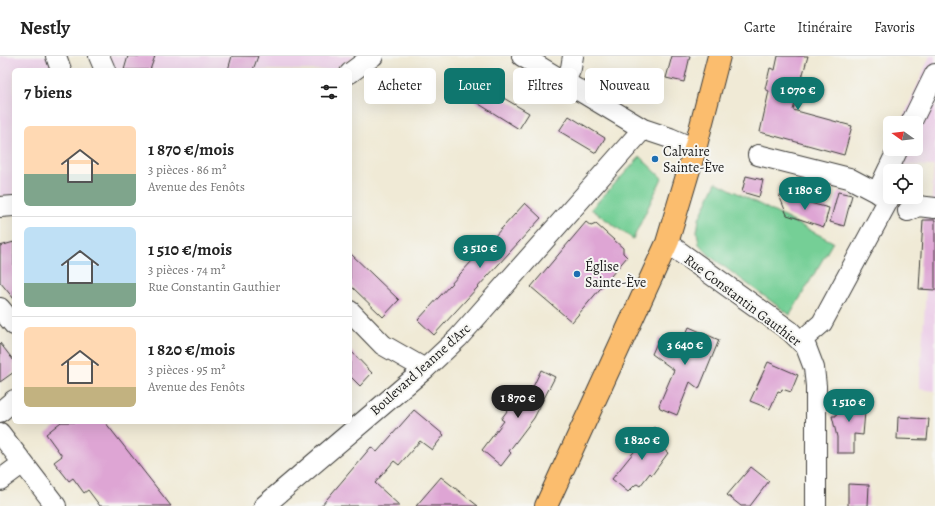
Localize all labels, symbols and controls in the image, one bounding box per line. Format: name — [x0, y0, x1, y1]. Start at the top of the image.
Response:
text: Nestly — [20, 15, 70, 41]
text: Carte — [744, 18, 775, 37]
text: Itinéraire — [797, 18, 852, 37]
text: Favoris — [874, 18, 915, 37]
chip: Acheter — [364, 68, 436, 104]
chip: Louer — [444, 68, 505, 104]
chip: Filtres — [513, 68, 577, 104]
chip: Nouveau — [585, 68, 664, 104]
pin: 1 070 € — [761, 77, 835, 111]
text: 7 biens — [24, 81, 72, 104]
icon: filters — [318, 81, 340, 103]
text: 1 070 € — [780, 81, 816, 98]
north arrow — [883, 116, 923, 156]
map controls — [883, 116, 923, 204]
text: 1 870 €/mois — [148, 138, 234, 161]
icon: home — [56, 142, 104, 190]
place label: Calvaire Sainte-Ève — [663, 142, 724, 177]
marker: Calvaire Sainte-Ève — [650, 154, 660, 164]
text: 3 pièces · 86 m² — [148, 161, 226, 178]
button: locate — [883, 164, 923, 204]
pin: 1 180 € — [768, 177, 842, 211]
text: Avenue des Fenôts — [148, 178, 245, 195]
text: 1 180 € — [788, 181, 822, 198]
pin: 3 510 € — [443, 235, 517, 269]
text: 1 510 €/mois — [148, 238, 232, 261]
text: 3 510 € — [463, 239, 497, 256]
icon: home — [56, 243, 104, 291]
street label: Rue Constantin Gauthier — [680, 250, 806, 351]
place label: Église Sainte-Ève — [585, 257, 646, 292]
text: 3 pièces · 74 m² — [148, 261, 225, 278]
marker: Église Sainte-Ève — [572, 269, 582, 279]
text: Rue Constantin Gauthier — [148, 278, 280, 295]
street label: Boulevard Jeanne d'Arc — [366, 319, 475, 420]
pin: 3 640 € — [648, 332, 722, 366]
text: 3 640 € — [667, 336, 703, 353]
text: 1 820 €/mois — [148, 338, 235, 361]
icon: home — [56, 343, 104, 391]
text: 3 pièces · 95 m² — [148, 361, 226, 378]
text: Avenue des Fenôts — [148, 378, 245, 395]
pin: 1 870 € — [481, 385, 555, 419]
text: 1 870 € — [501, 389, 535, 406]
pin: 1 510 € — [812, 389, 886, 423]
text: 1 510 € — [832, 393, 866, 410]
pin: 1 820 € — [605, 427, 679, 461]
text: 1 820 € — [624, 431, 660, 448]

